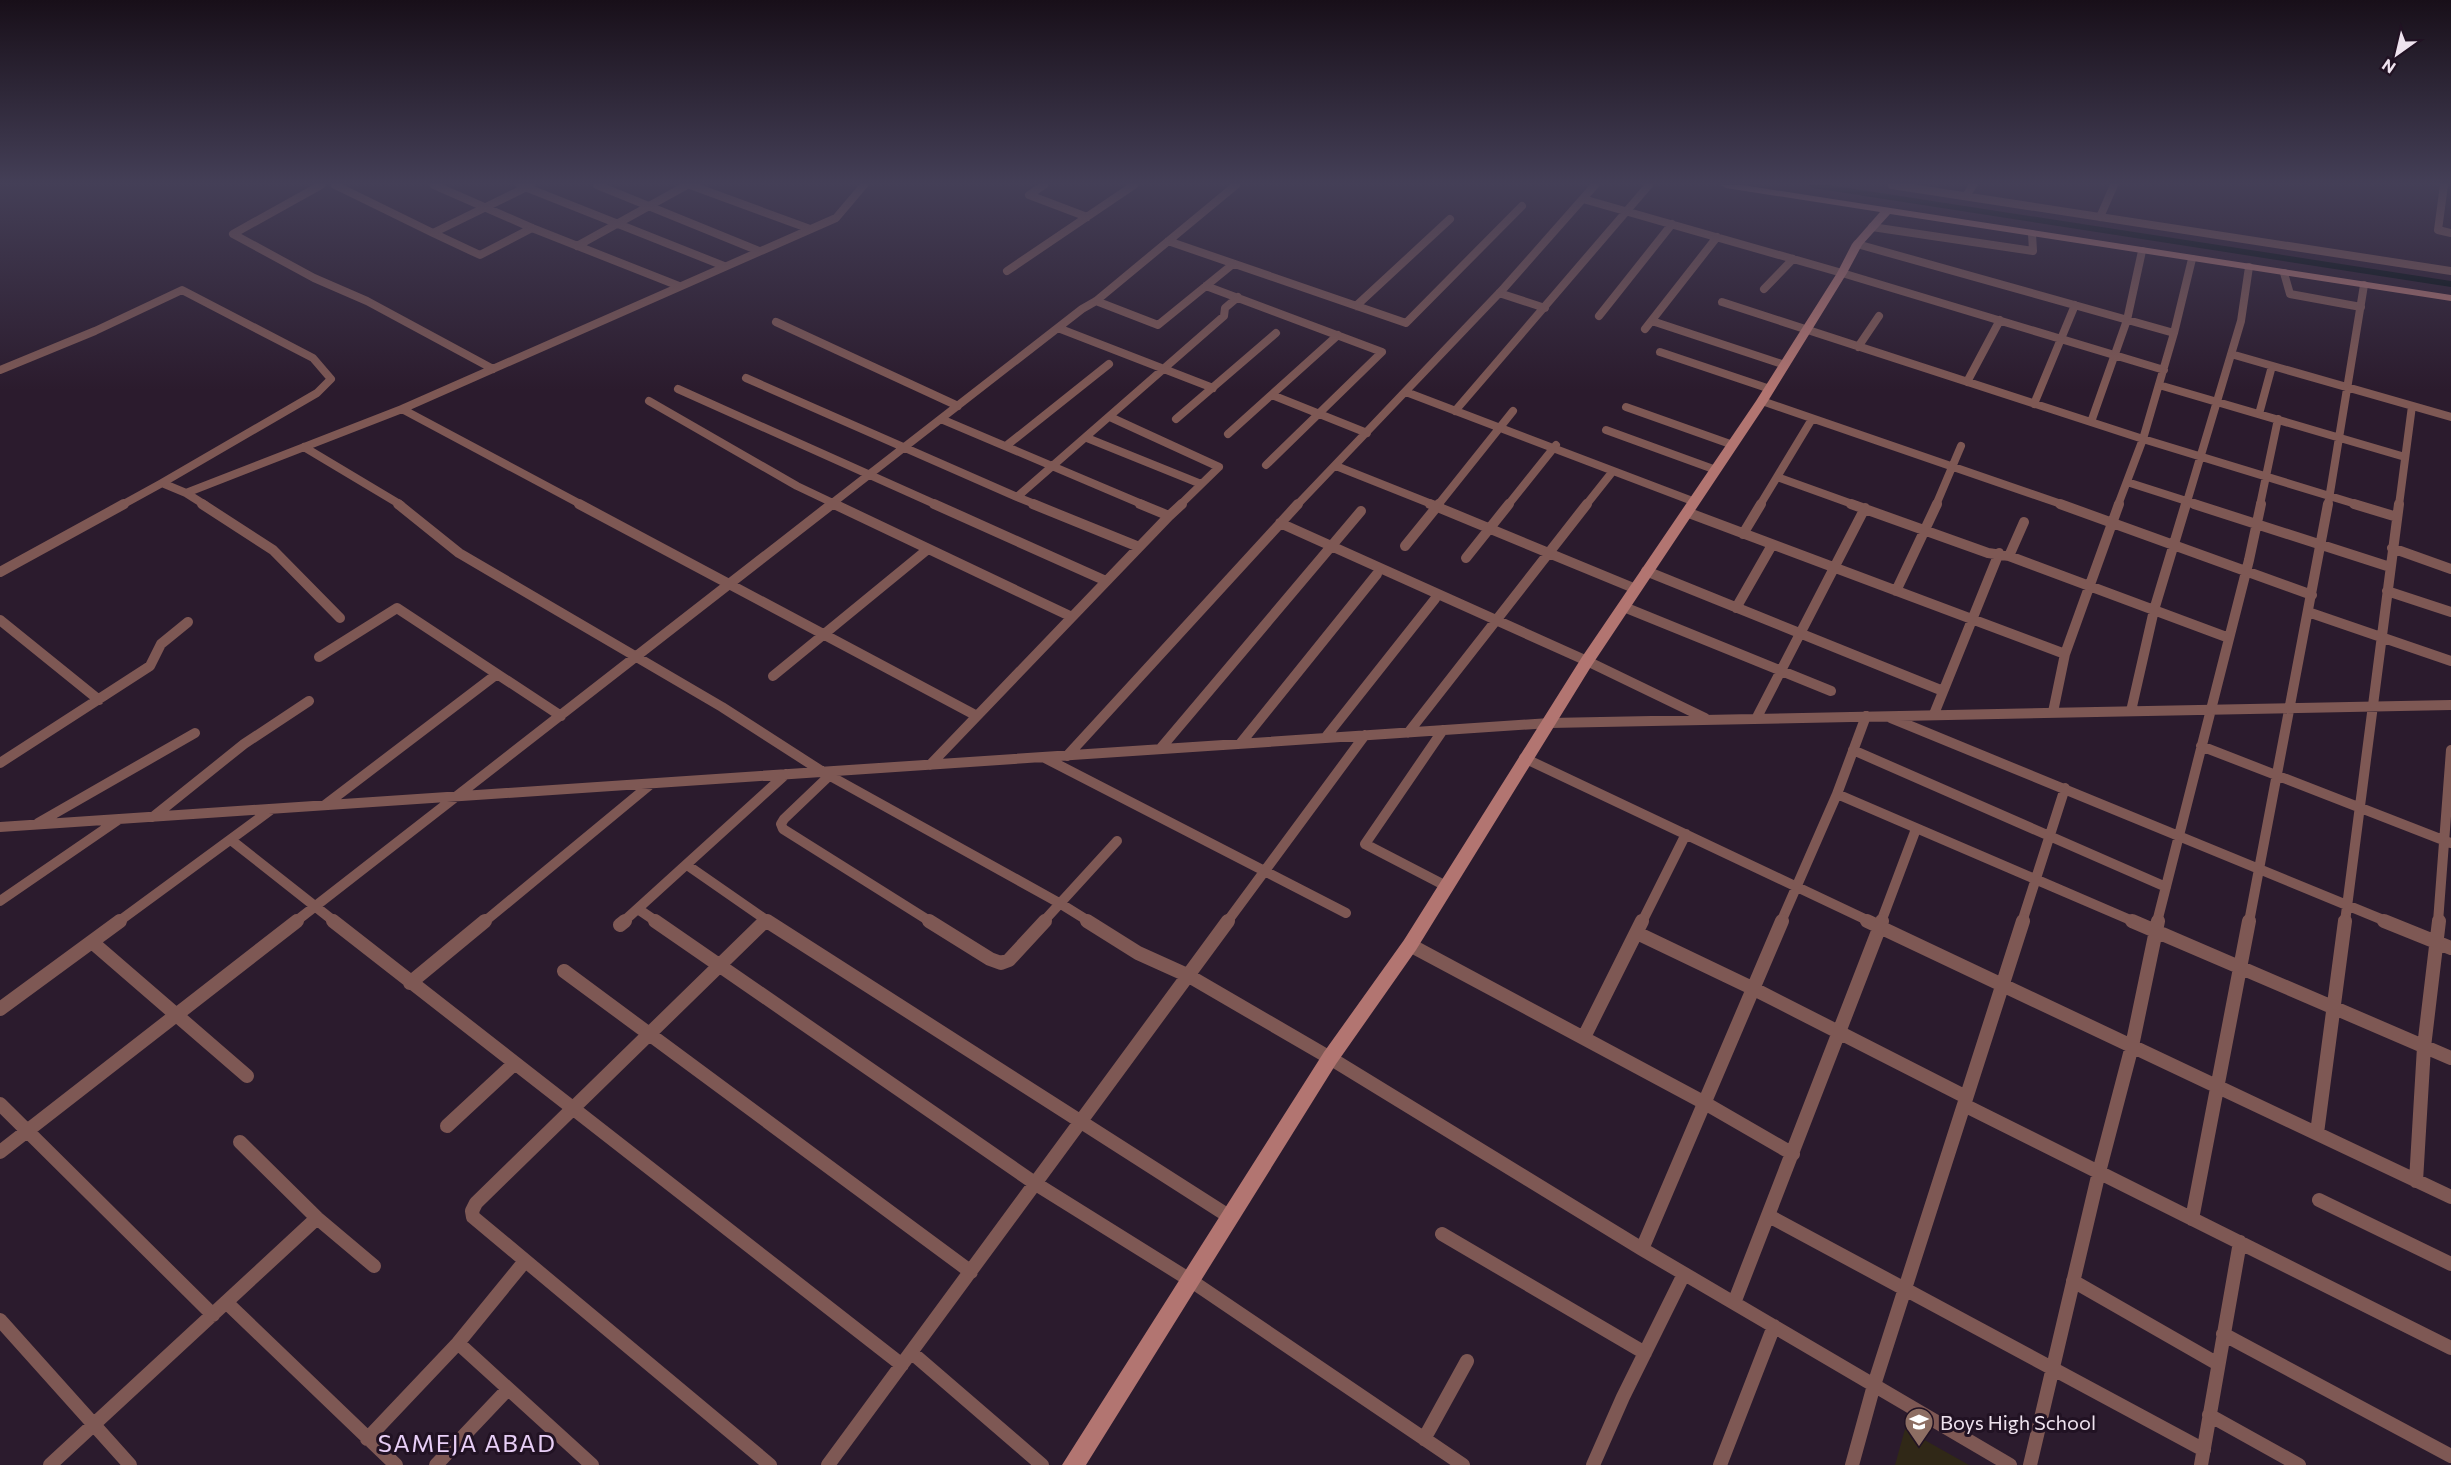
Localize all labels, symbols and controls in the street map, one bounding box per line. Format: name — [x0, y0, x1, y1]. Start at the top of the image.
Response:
north arrow — [2367, 24, 2427, 84]
text: N — [2378, 56, 2399, 78]
school or university icon: Boys High School — [1903, 1406, 1935, 1448]
place label: Boys High School — [1940, 1410, 2096, 1434]
district label: SAMEJA ABAD — [378, 1428, 556, 1457]

